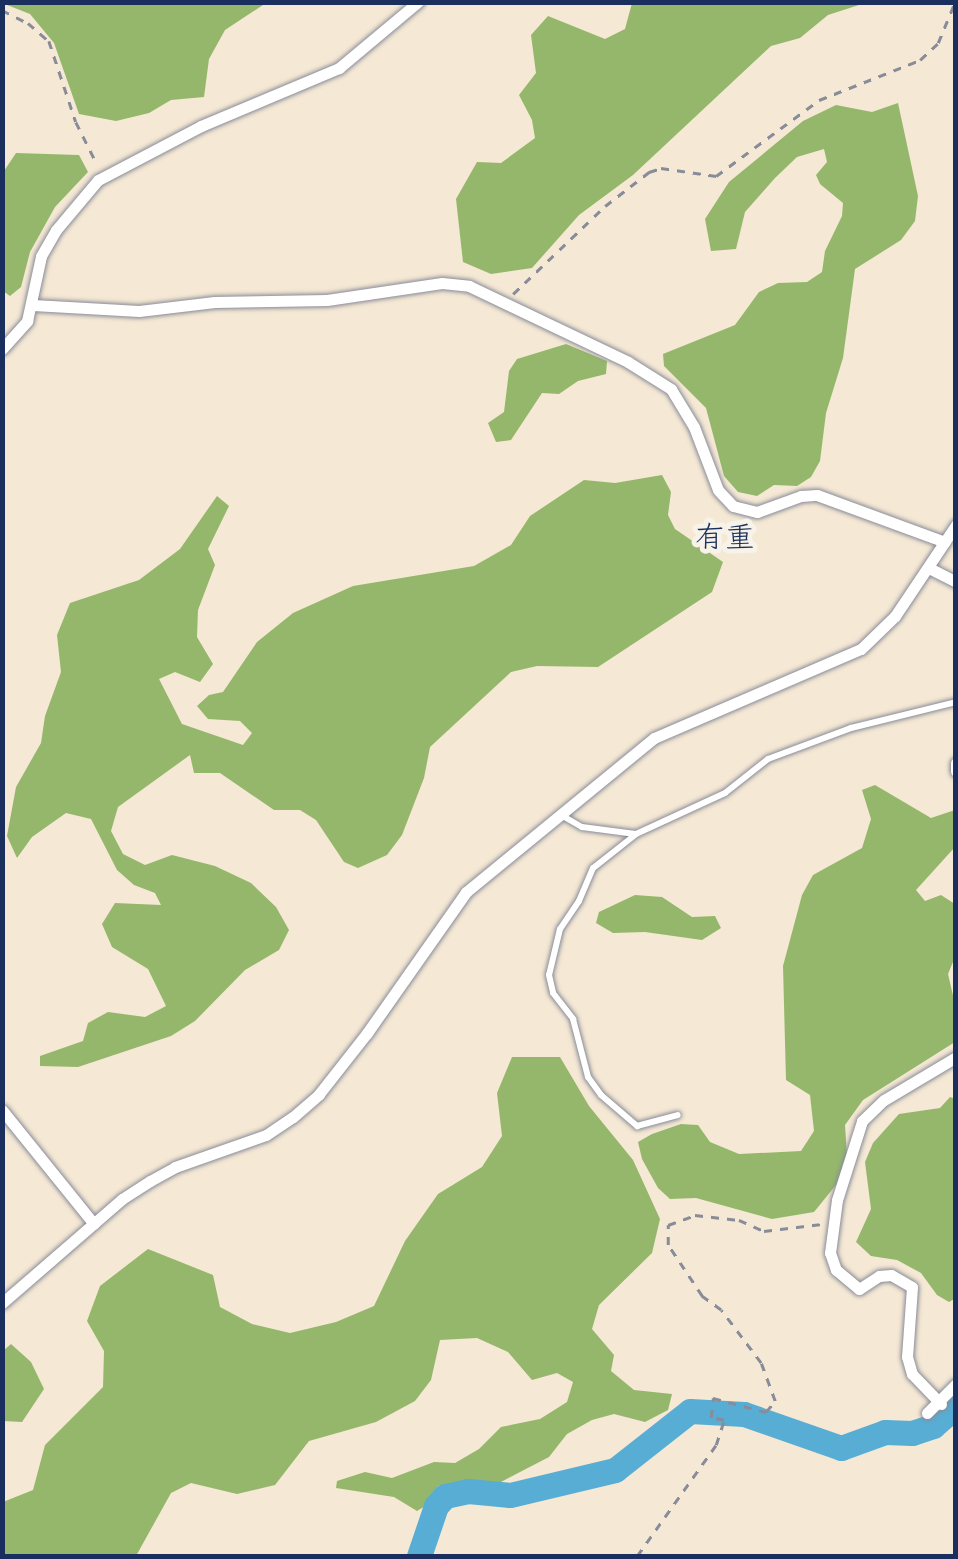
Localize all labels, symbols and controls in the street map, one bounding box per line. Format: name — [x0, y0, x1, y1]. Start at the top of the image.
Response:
district label: 有重 — [695, 519, 755, 555]

